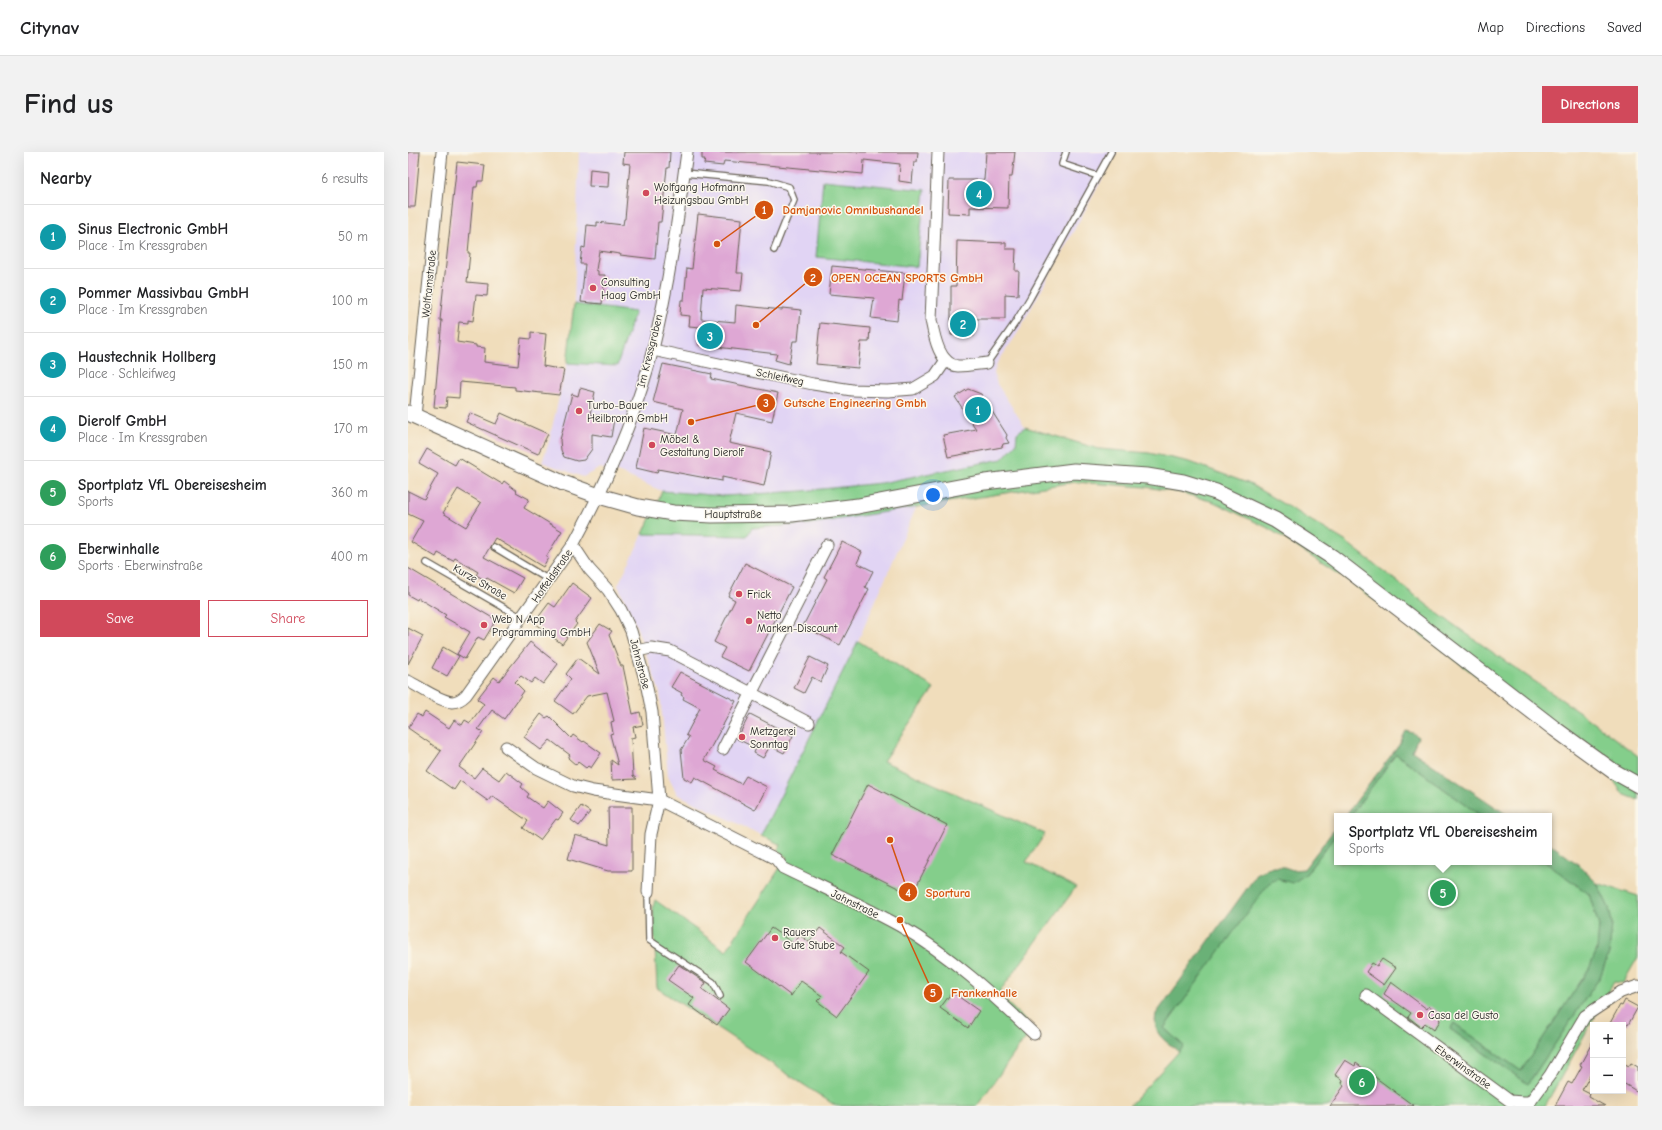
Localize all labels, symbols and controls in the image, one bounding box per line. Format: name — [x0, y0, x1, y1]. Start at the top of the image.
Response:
text: Citynav — [20, 17, 79, 39]
text: Map — [1477, 19, 1504, 36]
text: Directions — [1526, 19, 1585, 36]
text: Saved — [1607, 19, 1642, 36]
button: Directions — [1542, 86, 1638, 123]
text: Find us — [24, 88, 113, 120]
text: Nearby — [40, 169, 91, 188]
text: 6 results — [321, 171, 368, 186]
pin: 4 — [966, 179, 992, 209]
place label: Wolfgang Hofmann Heizungsbau GmbH — [654, 181, 749, 207]
marker: Wolfgang Hofmann Heizungsbau GmbH — [641, 188, 651, 198]
callout: Damjanovic Omnibushandel — [754, 198, 931, 222]
text: 1 — [762, 203, 767, 217]
text: Damjanovic Omnibushandel — [782, 203, 924, 217]
text: Sinus Electronic GmbH — [78, 220, 228, 238]
text: 1 — [50, 229, 56, 244]
text: 50 m — [338, 229, 368, 244]
text: Place · Im Kressgraben — [78, 238, 207, 253]
street label: Wolframstraße — [419, 249, 439, 319]
callout: OPEN OCEAN SPORTS GmbH — [803, 265, 991, 289]
text: 2 — [810, 271, 816, 285]
text: OPEN OCEAN SPORTS GmbH — [831, 271, 983, 285]
place label: Consulting Haag GmbH — [601, 276, 661, 302]
marker: Consulting Haag GmbH — [588, 283, 598, 293]
text: Pommer Massivbau GmbH — [78, 284, 249, 302]
text: 2 — [50, 293, 56, 308]
text: 100 m — [332, 293, 368, 308]
text: Place · Im Kressgraben — [78, 302, 207, 317]
pin: 2 — [950, 309, 976, 339]
street label: Im Kressgraben — [635, 313, 665, 389]
pin: 3 — [697, 321, 723, 351]
text: Haustechnik Hollberg — [78, 348, 216, 366]
text: 3 — [50, 357, 56, 372]
text: 150 m — [333, 357, 368, 372]
text: Place · Schleifweg — [78, 366, 176, 381]
street label: Schleifweg — [755, 366, 805, 388]
callout: Gutsche Engineering Gmbh — [756, 391, 935, 415]
pin: 1 — [965, 395, 991, 425]
text: 3 — [763, 396, 769, 410]
text: Gutsche Engineering Gmbh — [783, 396, 927, 410]
place label: Turbo-Bauer Heilbronn GmbH — [587, 399, 668, 425]
marker: Turbo-Bauer Heilbronn GmbH — [574, 406, 584, 416]
text: Dierolf GmbH — [78, 412, 167, 430]
text: 4 — [50, 421, 56, 436]
text: 170 m — [334, 421, 368, 436]
text: Place · Im Kressgraben — [78, 430, 207, 445]
place label: Möbel & Gestaltung Dierolf — [660, 433, 745, 459]
marker: Möbel & Gestaltung Dierolf — [647, 440, 657, 450]
text: Sportplatz VfL Obereisesheim — [78, 476, 267, 494]
text: 5 — [50, 485, 56, 500]
text: 360 m — [331, 485, 368, 500]
your location — [923, 485, 943, 505]
text: Sports — [78, 494, 113, 509]
street label: Hauptstraße — [705, 508, 762, 521]
text: Eberwinhalle — [78, 540, 159, 558]
street label: Hoffeldstraße — [529, 546, 575, 605]
text: 6 — [50, 549, 56, 564]
text: 400 m — [331, 549, 368, 564]
text: Sports · Eberwinstraße — [78, 558, 203, 573]
street label: Kurze Straße — [451, 561, 510, 603]
place label: Frick — [747, 588, 772, 601]
marker: Frick — [734, 589, 744, 599]
button: Save — [40, 600, 200, 637]
button: Share — [208, 600, 368, 637]
place label: Netto Marken-Discount — [757, 609, 838, 635]
place label: Web N App Programming GmbH — [492, 613, 591, 639]
marker: Netto Marken-Discount — [744, 616, 754, 626]
marker: Web N App Programming GmbH — [479, 620, 489, 630]
street label: Jahnstraße — [627, 637, 653, 691]
place label: Metzgerei Sonntag — [750, 725, 796, 751]
marker: Metzgerei Sonntag — [737, 732, 747, 742]
popup — [1334, 813, 1552, 865]
text: Sportplatz VfL Obereisesheim — [1349, 823, 1537, 841]
text: Sports — [1349, 841, 1384, 856]
pin: 5 — [1430, 878, 1456, 908]
callout: Sportura — [898, 880, 978, 904]
text: 4 — [905, 886, 911, 900]
text: Sportura — [926, 886, 970, 900]
street label: Jahnstraße — [829, 887, 881, 921]
place label: Rauers Gute Stube — [783, 926, 835, 952]
marker: Rauers Gute Stube — [770, 933, 780, 943]
callout: Frankenhalle — [923, 981, 1025, 1005]
text: 5 — [930, 986, 936, 1000]
text: Frankenhalle — [951, 986, 1017, 1000]
place label: Casa del Gusto — [1428, 1009, 1499, 1022]
marker: Casa del Gusto — [1415, 1010, 1425, 1020]
map controls — [1590, 1022, 1626, 1094]
button: + — [1590, 1022, 1626, 1058]
street label: Eberwinstraße — [1432, 1042, 1494, 1092]
button: − — [1590, 1058, 1626, 1094]
pin: 6 — [1349, 1067, 1375, 1097]

